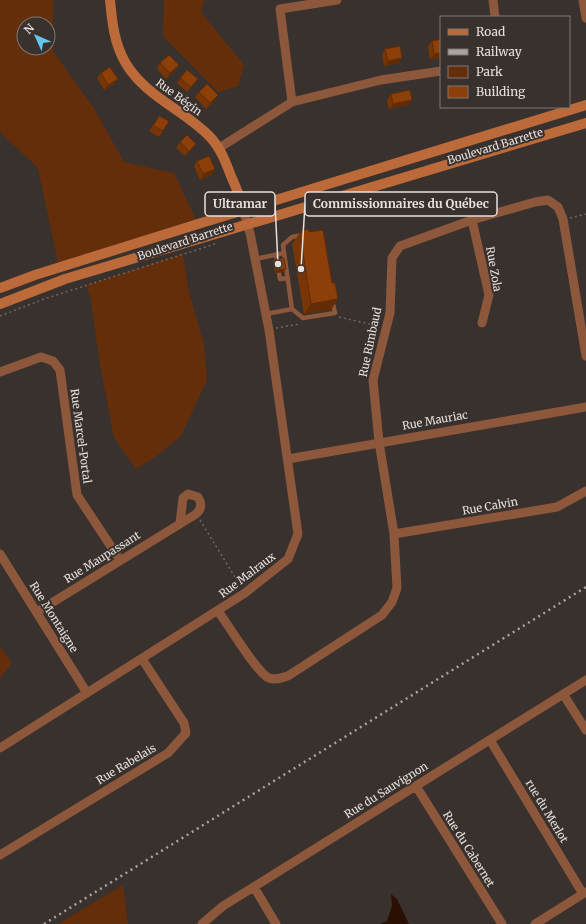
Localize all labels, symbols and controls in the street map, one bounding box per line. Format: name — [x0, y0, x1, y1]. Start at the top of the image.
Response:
north arrow — [16, 16, 56, 56]
legend — [440, 16, 570, 108]
text: N — [21, 21, 37, 37]
text: Road — [476, 24, 505, 39]
text: Railway — [476, 44, 522, 59]
text: Park — [476, 64, 503, 79]
street label: Rue Bégin — [153, 76, 205, 119]
text: Building — [476, 84, 526, 99]
street label: Boulevard Barrette — [445, 125, 545, 167]
callout: Ultramar — [205, 192, 275, 216]
callout: Commissionnaires du Québec — [305, 192, 497, 216]
text: Ultramar — [213, 196, 267, 211]
text: Commissionnaires du Québec — [313, 196, 489, 211]
street label: Boulevard Barrette — [136, 219, 235, 263]
street label: Rue Zola — [483, 245, 505, 293]
street label: Rue Rimbaud — [356, 306, 384, 378]
street label: Rue Marcel-Portal — [67, 388, 95, 485]
street label: Rue Mauriac — [401, 407, 469, 433]
street label: Rue Calvin — [461, 494, 520, 518]
street label: Rue Maupassant — [61, 528, 143, 586]
street label: Rue Malraux — [216, 549, 278, 601]
street label: Rue Montaigne — [27, 579, 81, 655]
street label: Rue Rabelais — [94, 741, 158, 787]
street label: Rue du Sauvignon — [342, 758, 431, 821]
street label: rue du Merlot — [523, 777, 572, 846]
street label: Rue du Cabernet — [440, 808, 498, 890]

